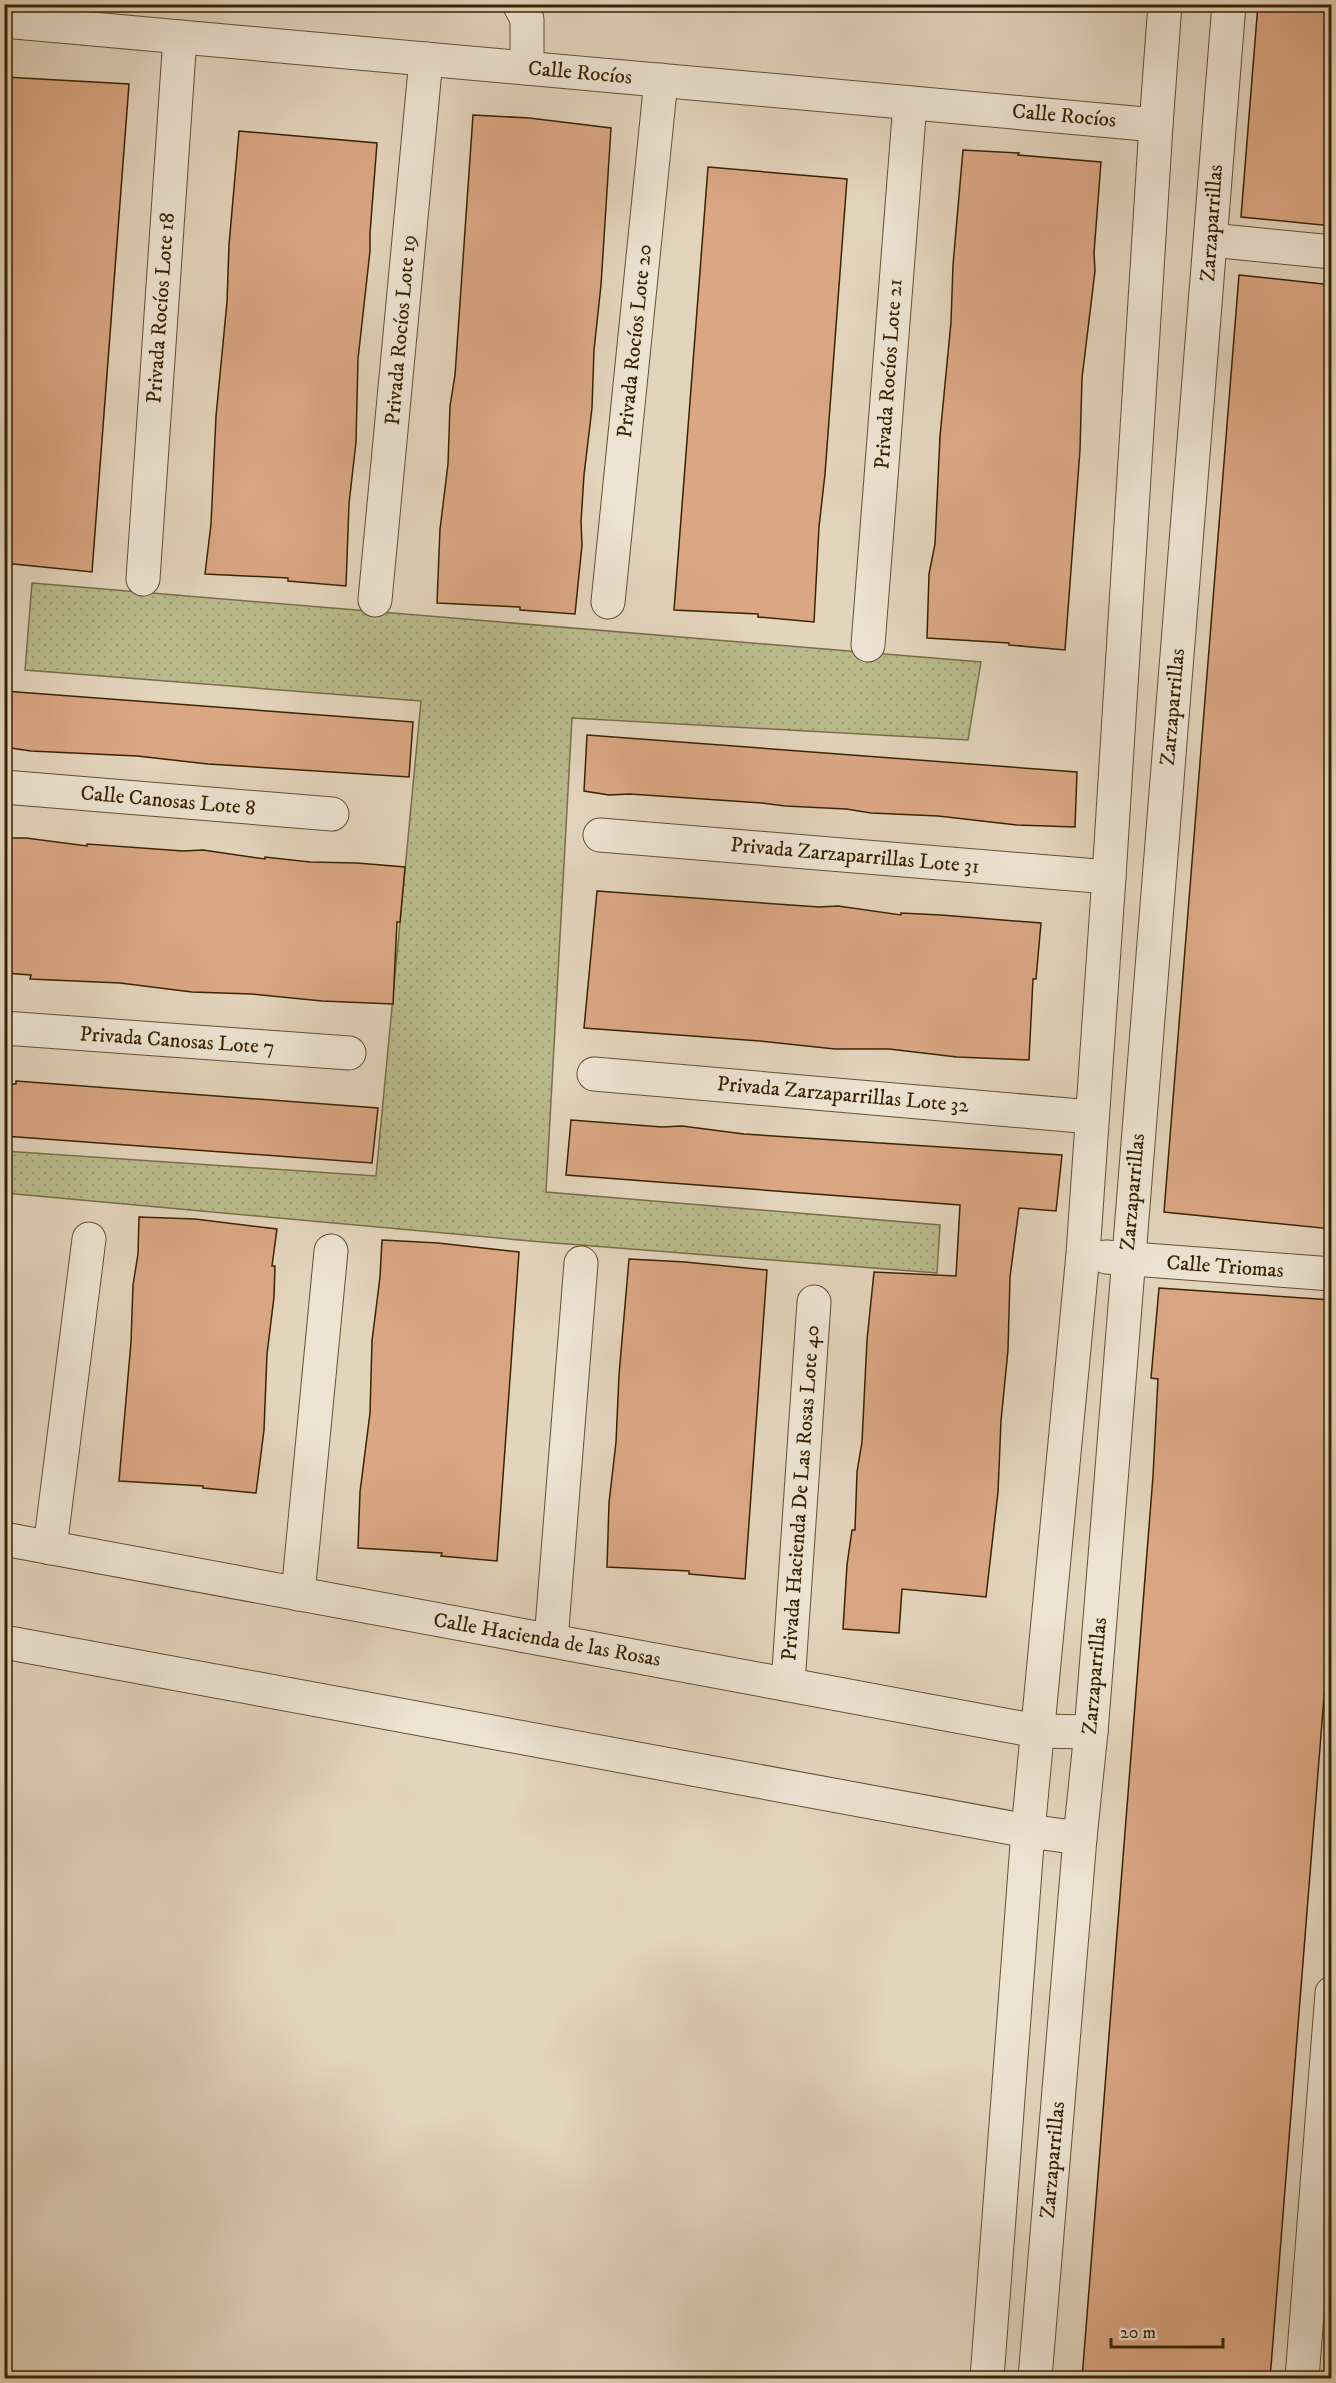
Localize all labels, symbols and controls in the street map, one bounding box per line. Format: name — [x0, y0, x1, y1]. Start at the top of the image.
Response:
street label: Calle Rocíos — [527, 55, 633, 91]
street label: Calle Rocíos — [1011, 98, 1117, 134]
street label: Zarzaparrillas — [1195, 164, 1229, 282]
street label: Privada Rocíos Lote 18 — [141, 212, 181, 404]
street label: Privada Rocíos Lote 19 — [380, 234, 422, 426]
street label: Privada Rocíos Lote 20 — [612, 243, 658, 439]
street label: Privada Rocíos Lote 21 — [869, 278, 909, 470]
street label: Zarzaparrillas — [1155, 647, 1191, 767]
street label: Calle Canosas Lote 8 — [79, 780, 257, 822]
street label: Privada Zarzaparrillas Lote 31 — [729, 832, 981, 880]
street label: Privada Canosas Lote 7 — [79, 1021, 275, 1061]
street label: Privada Zarzaparrillas Lote 32 — [716, 1071, 971, 1119]
street label: Zarzaparrillas — [1115, 1132, 1151, 1252]
street label: Calle Triomas — [1165, 1250, 1285, 1284]
street label: Privada Hacienda De Las Rosas Lote 40 — [776, 1324, 826, 1662]
street label: Calle Hacienda de las Rosas — [431, 1607, 663, 1673]
street label: Zarzaparrillas — [1077, 1616, 1113, 1736]
street label: Zarzaparrillas — [1035, 2100, 1071, 2220]
scale bar — [1111, 2311, 1224, 2349]
text: 20 m — [1120, 2322, 1156, 2344]

